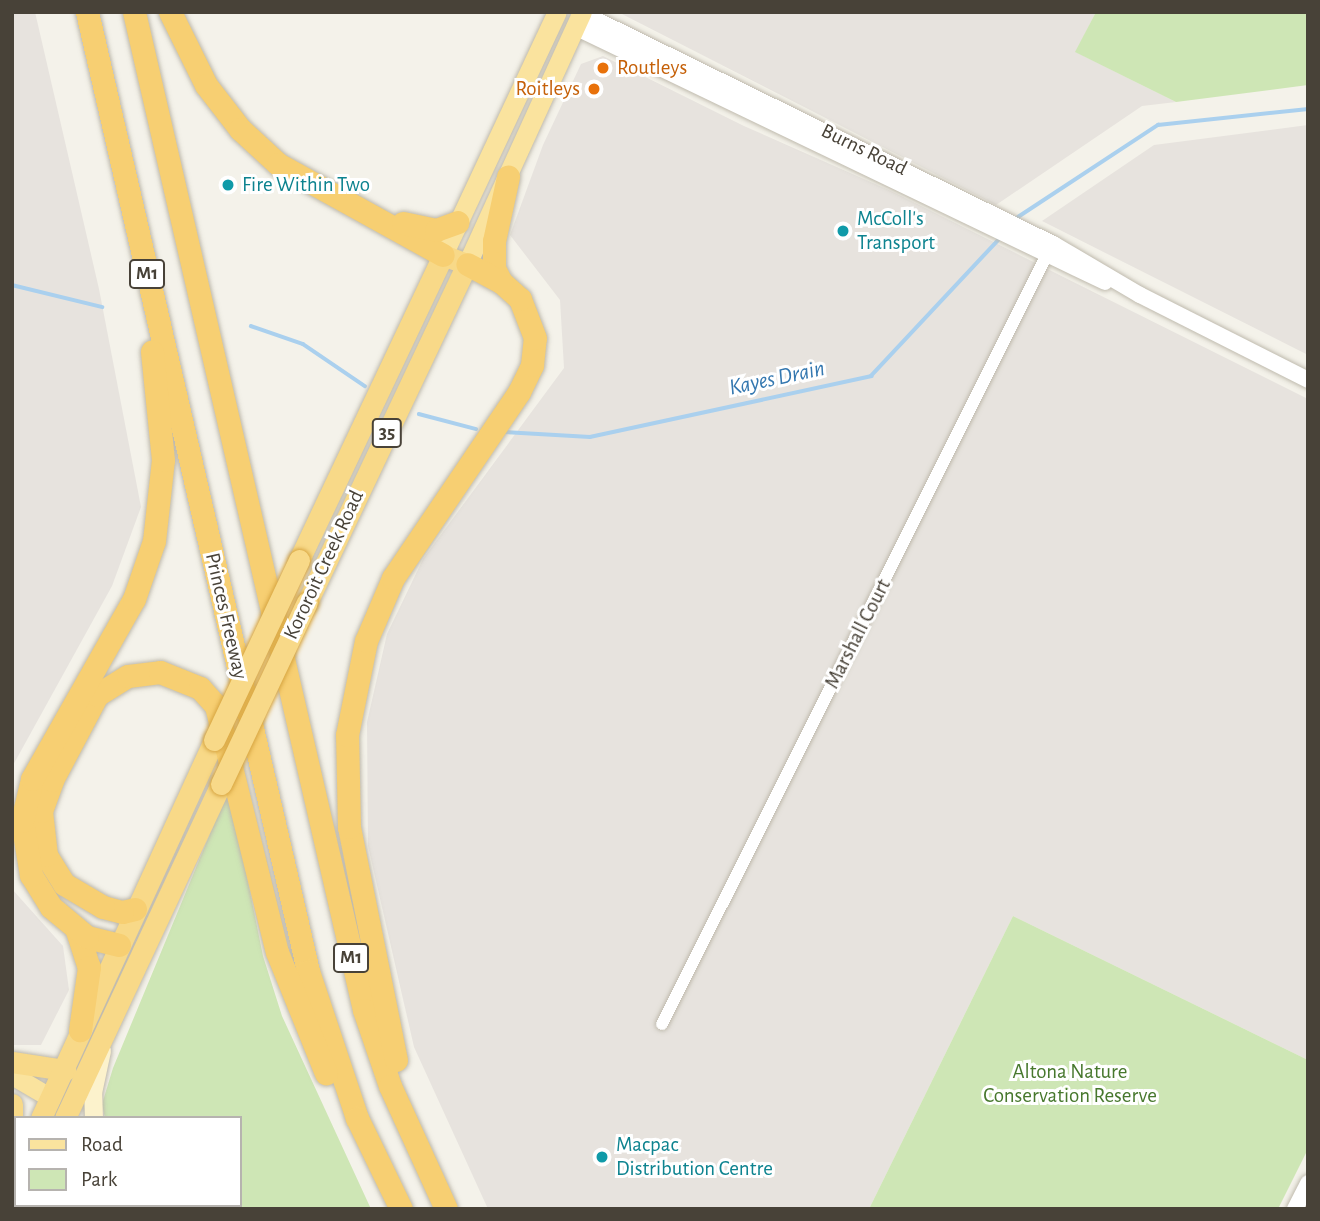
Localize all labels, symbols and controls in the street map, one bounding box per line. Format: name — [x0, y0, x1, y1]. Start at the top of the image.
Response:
place label: Routleys — [617, 55, 687, 81]
marker: Routleys — [595, 60, 611, 76]
place label: Roitleys — [515, 76, 580, 102]
marker: Roitleys — [586, 81, 602, 97]
street label: Burns Road — [817, 118, 911, 182]
place label: Fire Within Two — [242, 172, 370, 198]
marker: Fire Within Two — [220, 177, 236, 193]
place label: McColl's Transport — [857, 206, 935, 256]
marker: McColl's Transport — [835, 223, 851, 239]
road number: M1 — [128, 258, 166, 290]
water label: Kayes Drain — [727, 355, 827, 403]
road number: 35 — [371, 418, 403, 448]
street label: Kororoit Creek Road — [278, 486, 370, 644]
street label: Princes Freeway — [199, 550, 253, 682]
street label: Marshall Court — [820, 575, 896, 693]
road number: M1 — [332, 942, 370, 974]
park label: Altona Nature Conservation Reserve — [983, 1059, 1157, 1109]
legend — [14, 1116, 242, 1207]
place label: Macpac Distribution Centre — [616, 1132, 773, 1182]
text: Road — [81, 1134, 123, 1155]
marker: Macpac Distribution Centre — [594, 1149, 610, 1165]
text: Park — [81, 1169, 117, 1190]

